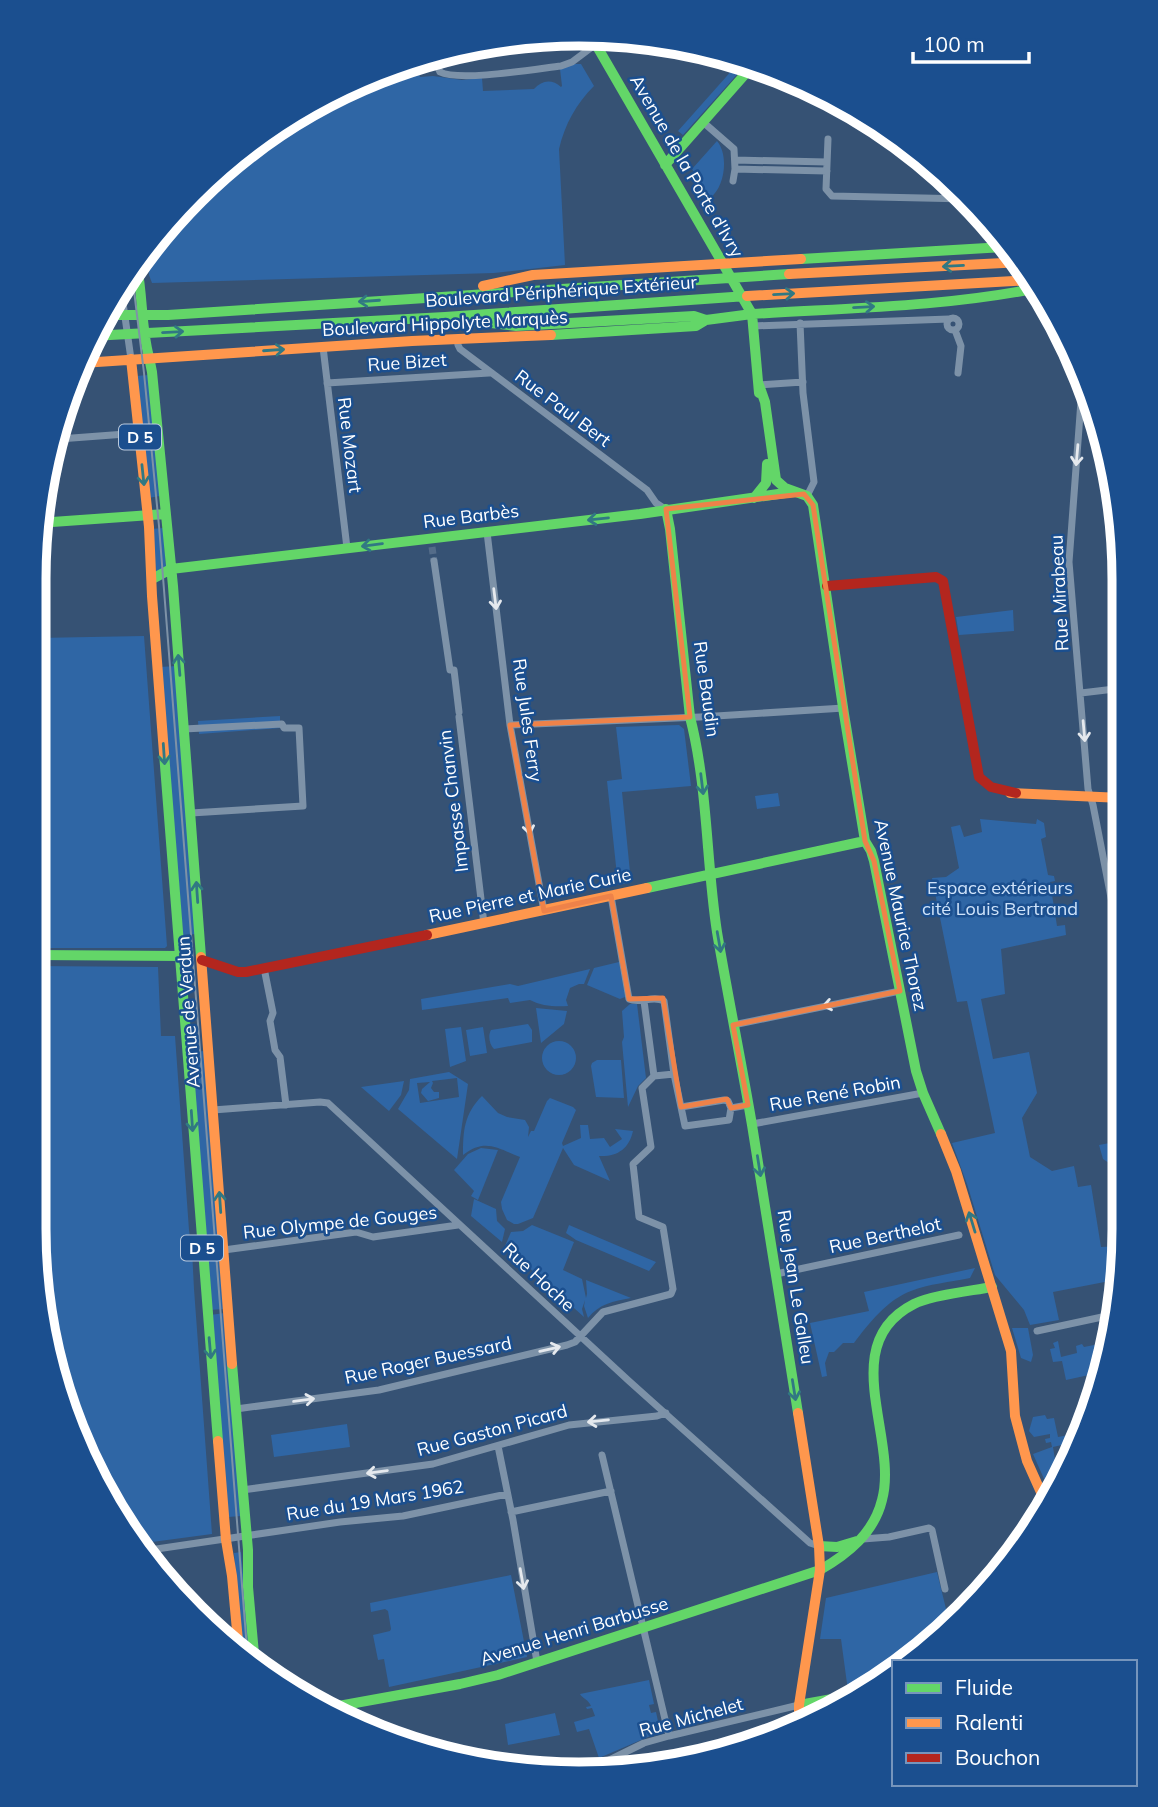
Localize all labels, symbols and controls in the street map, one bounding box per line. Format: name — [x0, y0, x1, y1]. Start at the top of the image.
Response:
scale bar — [913, 21, 1028, 65]
text: 100 m — [923, 31, 985, 57]
street label: Avenue de la Porte d'Ivry — [625, 70, 749, 262]
one-way arrow — [942, 259, 965, 272]
street label: Boulevard Périphérique Extérieur — [424, 270, 698, 312]
one-way arrow — [772, 287, 795, 300]
one-way arrow — [359, 295, 381, 308]
one-way arrow — [852, 300, 875, 313]
street label: Boulevard Hippolyte Marquès — [321, 305, 569, 341]
one-way arrow — [161, 325, 183, 338]
one-way arrow — [262, 343, 285, 356]
street label: Rue Bizet — [367, 348, 447, 376]
street label: Rue Paul Bert — [511, 364, 615, 452]
street label: Rue Mozart — [333, 396, 367, 494]
road number: D 5 — [119, 424, 161, 450]
one-way arrow — [1070, 444, 1083, 466]
one-way arrow — [137, 463, 150, 486]
street label: Rue Barbès — [422, 499, 520, 533]
one-way arrow — [588, 513, 610, 526]
street label: Rue Mirabeau — [1044, 534, 1074, 652]
one-way arrow — [362, 539, 384, 552]
one-way arrow — [489, 588, 502, 610]
street label: Rue Baudin — [689, 640, 725, 738]
one-way arrow — [172, 654, 185, 677]
street label: Rue Jules Ferry — [508, 657, 548, 783]
one-way arrow — [1078, 719, 1091, 742]
street label: Impasse Chanvin — [433, 729, 473, 873]
one-way arrow — [158, 743, 171, 766]
one-way arrow — [695, 772, 708, 794]
one-way arrow — [522, 813, 535, 835]
street label: Avenue Maurice Thorez — [869, 817, 933, 1013]
street label: Rue Pierre et Marie Curie — [427, 862, 633, 928]
park label: Espace extérieurs cité Louis Bertrand — [922, 876, 1078, 920]
one-way arrow — [190, 881, 203, 904]
one-way arrow — [713, 930, 726, 953]
street label: Avenue de Verdun — [171, 935, 205, 1089]
one-way arrow — [822, 998, 845, 1012]
street label: Rue René Robin — [768, 1070, 902, 1116]
one-way arrow — [186, 1110, 199, 1132]
one-way arrow — [753, 1154, 766, 1177]
one-way arrow — [213, 1192, 226, 1214]
street label: Rue Olympe de Gouges — [242, 1200, 438, 1244]
street label: Rue Jean Le Galleu — [772, 1208, 820, 1366]
one-way arrow — [964, 1211, 977, 1233]
street label: Rue Berthelot — [827, 1212, 943, 1258]
road number: D 5 — [181, 1236, 223, 1260]
street label: Rue Hoche — [498, 1238, 580, 1316]
street label: Rue Roger Buessard — [342, 1331, 514, 1389]
one-way arrow — [204, 1336, 217, 1359]
one-way arrow — [538, 1342, 561, 1356]
one-way arrow — [788, 1378, 801, 1401]
one-way arrow — [292, 1394, 314, 1407]
street label: Rue Gaston Picard — [414, 1399, 570, 1461]
one-way arrow — [587, 1415, 610, 1428]
one-way arrow — [366, 1466, 389, 1479]
street label: Rue du 19 Mars 1962 — [285, 1475, 465, 1525]
one-way arrow — [516, 1567, 529, 1590]
street label: Avenue Henri Barbusse — [477, 1591, 671, 1671]
legend — [892, 1660, 1137, 1786]
text: Fluide — [955, 1674, 1013, 1700]
street label: Rue Michelet — [636, 1692, 746, 1742]
text: Ralenti — [955, 1709, 1023, 1735]
text: Bouchon — [955, 1744, 1040, 1770]

